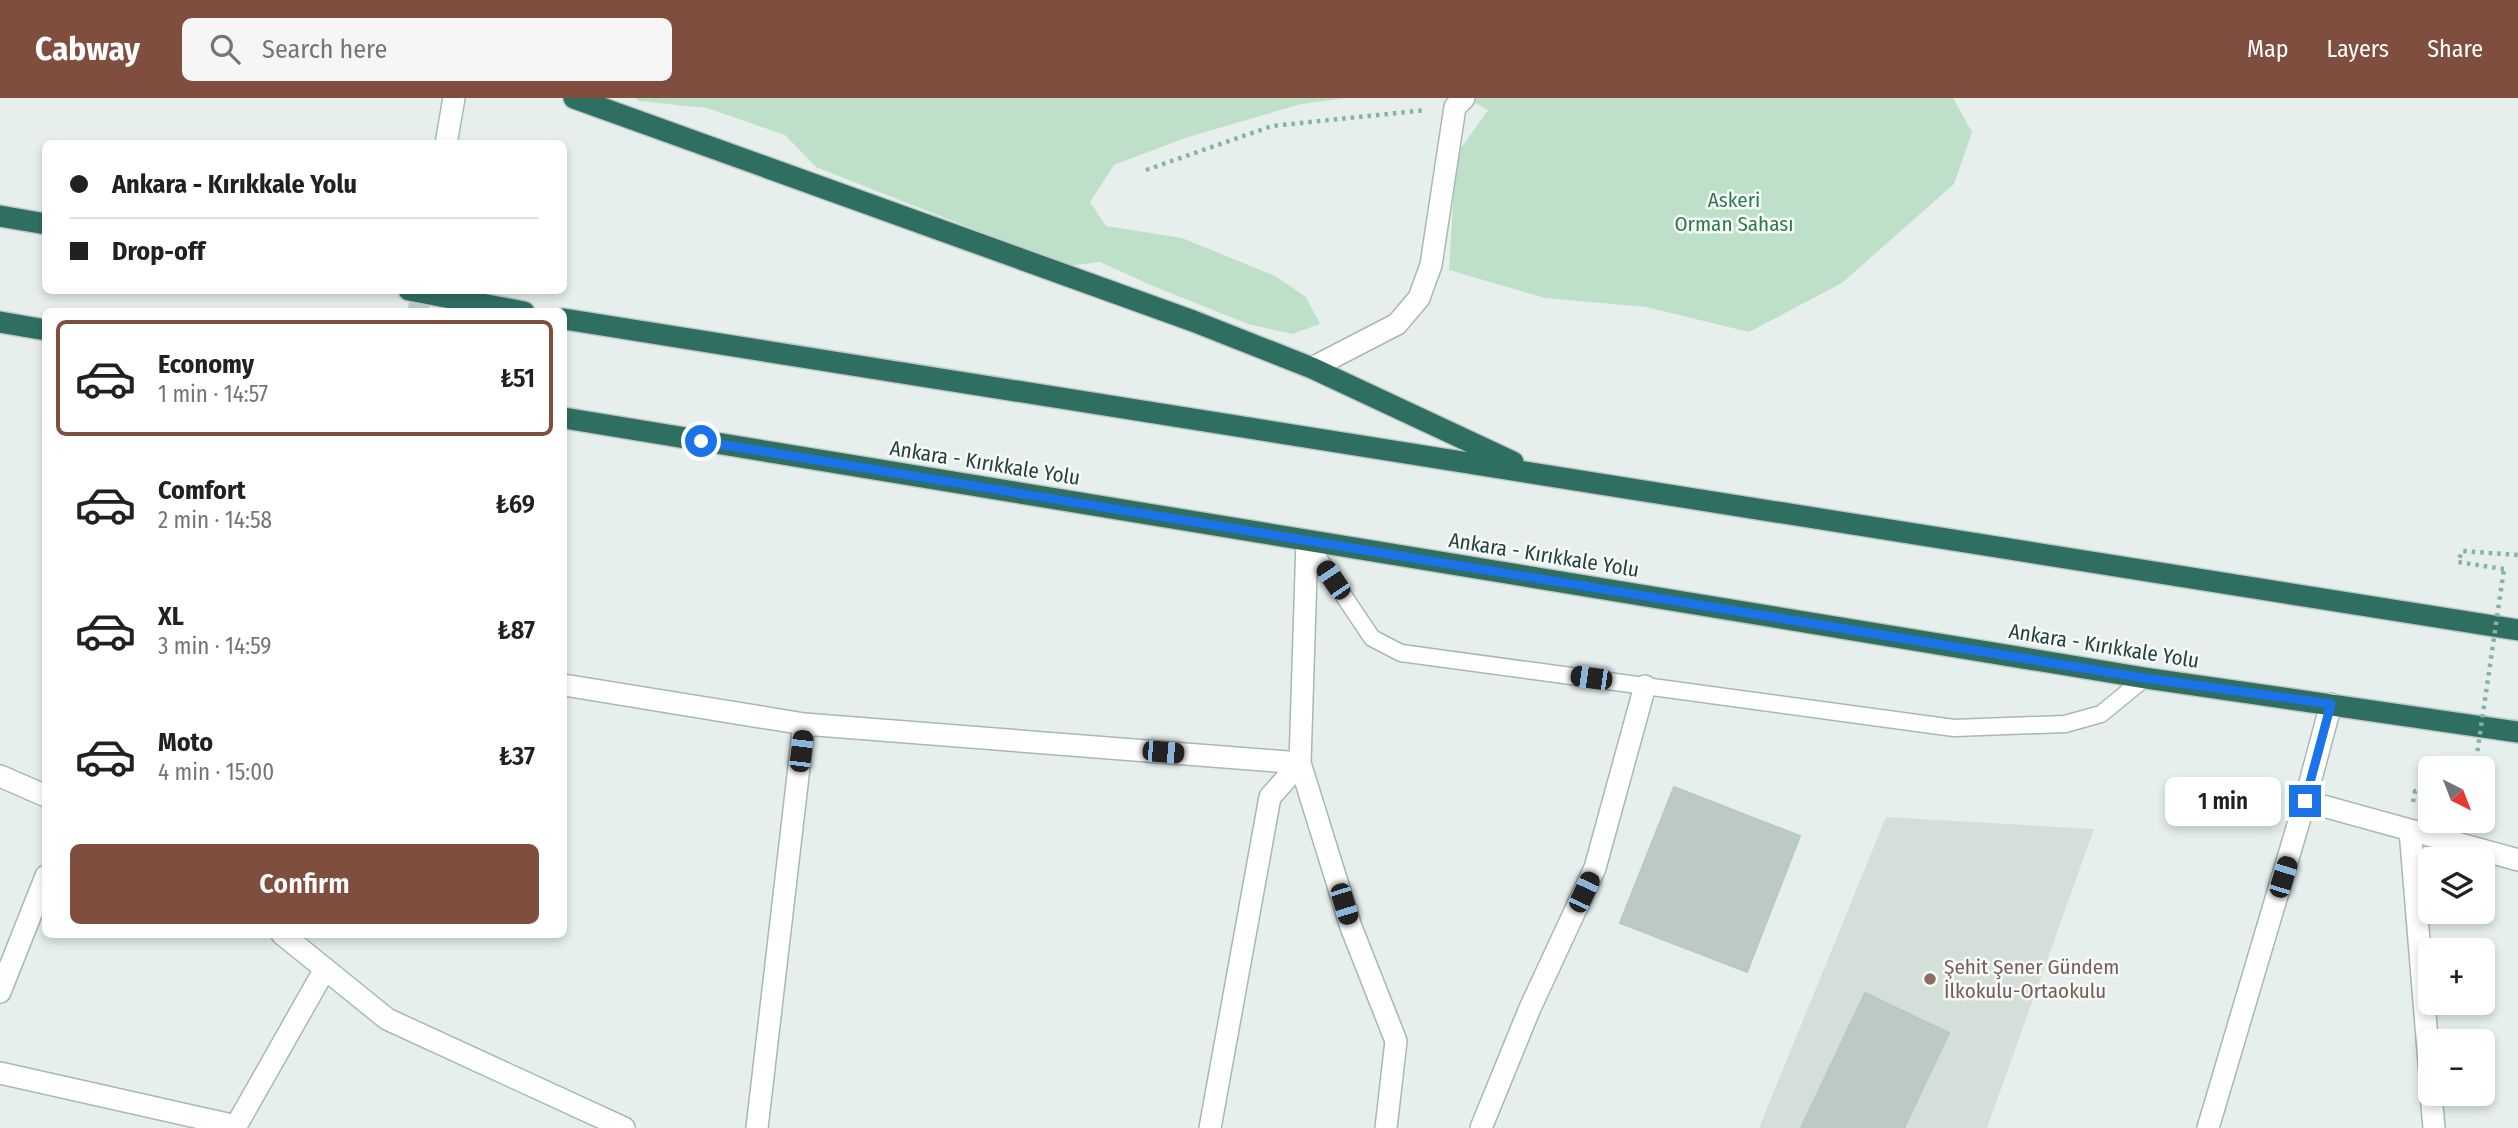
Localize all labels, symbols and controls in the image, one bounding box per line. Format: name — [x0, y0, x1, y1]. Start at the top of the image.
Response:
search box — [182, 18, 672, 81]
text: Cabway — [35, 29, 140, 69]
icon: search — [206, 30, 244, 68]
text: Search here — [262, 34, 387, 65]
text: Map — [2247, 35, 2289, 63]
text: Layers — [2327, 35, 2389, 63]
text: Share — [2427, 35, 2483, 63]
text: Ankara - Kırıkkale Yolu — [112, 169, 357, 200]
park label: Askeri Orman Sahası — [1674, 187, 1794, 237]
text: Drop-off — [112, 236, 205, 267]
icon: car — [74, 347, 137, 410]
text: Economy — [158, 349, 254, 380]
text: ₺51 — [500, 363, 535, 394]
text: 1 min · 14:57 — [158, 380, 268, 408]
route start — [685, 425, 717, 457]
street label: Ankara - Kırıkkale Yolu — [888, 435, 1082, 491]
icon: car — [74, 473, 137, 536]
text: Comfort — [158, 475, 246, 506]
text: ₺69 — [496, 489, 535, 520]
text: 2 min · 14:58 — [158, 506, 272, 534]
street label: Ankara - Kırıkkale Yolu — [1447, 527, 1641, 583]
car — [1313, 557, 1354, 603]
icon: car — [74, 599, 137, 662]
text: XL — [158, 601, 184, 632]
text: ₺87 — [497, 615, 535, 646]
street label: Ankara - Kırıkkale Yolu — [2007, 618, 2201, 674]
text: 3 min · 14:59 — [158, 632, 272, 660]
car — [1569, 665, 1614, 691]
icon: car — [74, 725, 137, 788]
text: Moto — [158, 727, 213, 758]
car — [789, 729, 814, 773]
car — [1142, 740, 1185, 764]
text: ₺37 — [499, 741, 535, 772]
north arrow — [2418, 756, 2496, 833]
map controls — [2418, 756, 2495, 1106]
text: 4 min · 15:00 — [158, 758, 274, 786]
callout: 1 min — [2165, 776, 2280, 826]
route end — [2289, 785, 2321, 817]
text: 1 min — [2198, 787, 2248, 815]
button: Confirm — [70, 844, 539, 924]
button: layers — [2418, 847, 2495, 924]
car — [2267, 854, 2300, 900]
car — [1566, 869, 1603, 915]
car — [1328, 881, 1361, 927]
button: + — [2418, 938, 2495, 1015]
place label: Şehit Şener Gündem İlkokulu-Ortaokulu — [1944, 954, 2119, 1004]
marker: Şehit Şener Gündem İlkokulu-Ortaokulu — [1922, 971, 1938, 987]
button: − — [2418, 1029, 2495, 1106]

